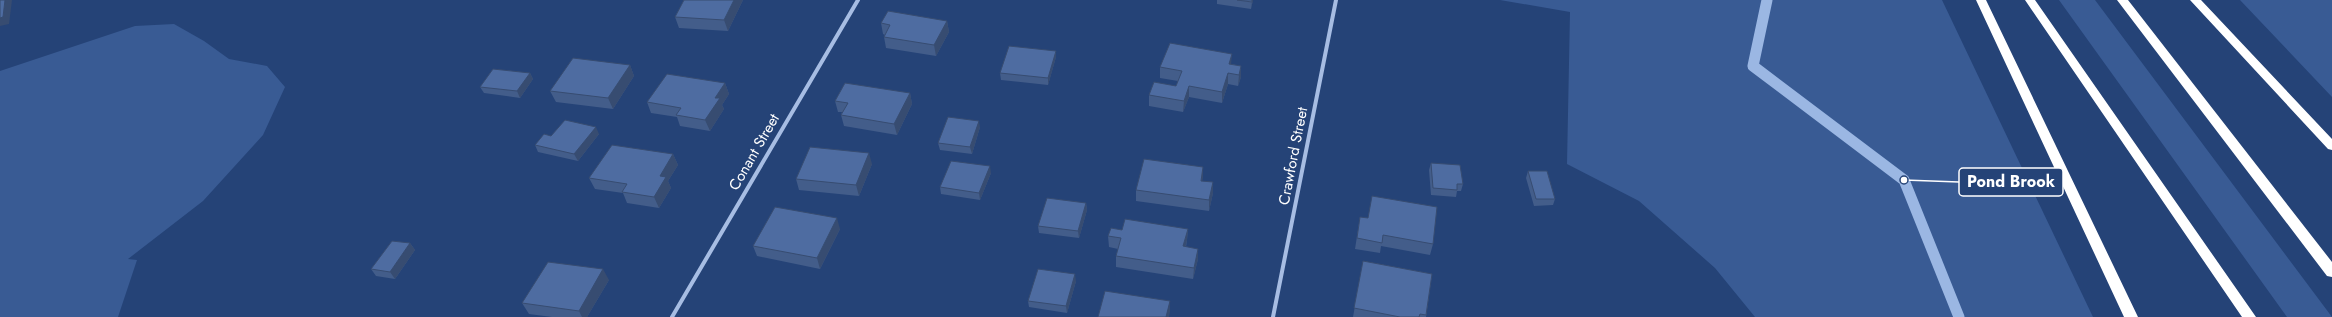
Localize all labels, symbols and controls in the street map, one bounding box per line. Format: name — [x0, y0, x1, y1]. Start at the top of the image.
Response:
street label: Crawford Street — [1273, 105, 1313, 207]
street label: Conant Street — [723, 109, 785, 194]
callout: Pond Brook — [1959, 168, 2063, 196]
text: Pond Brook — [1967, 170, 2056, 193]

